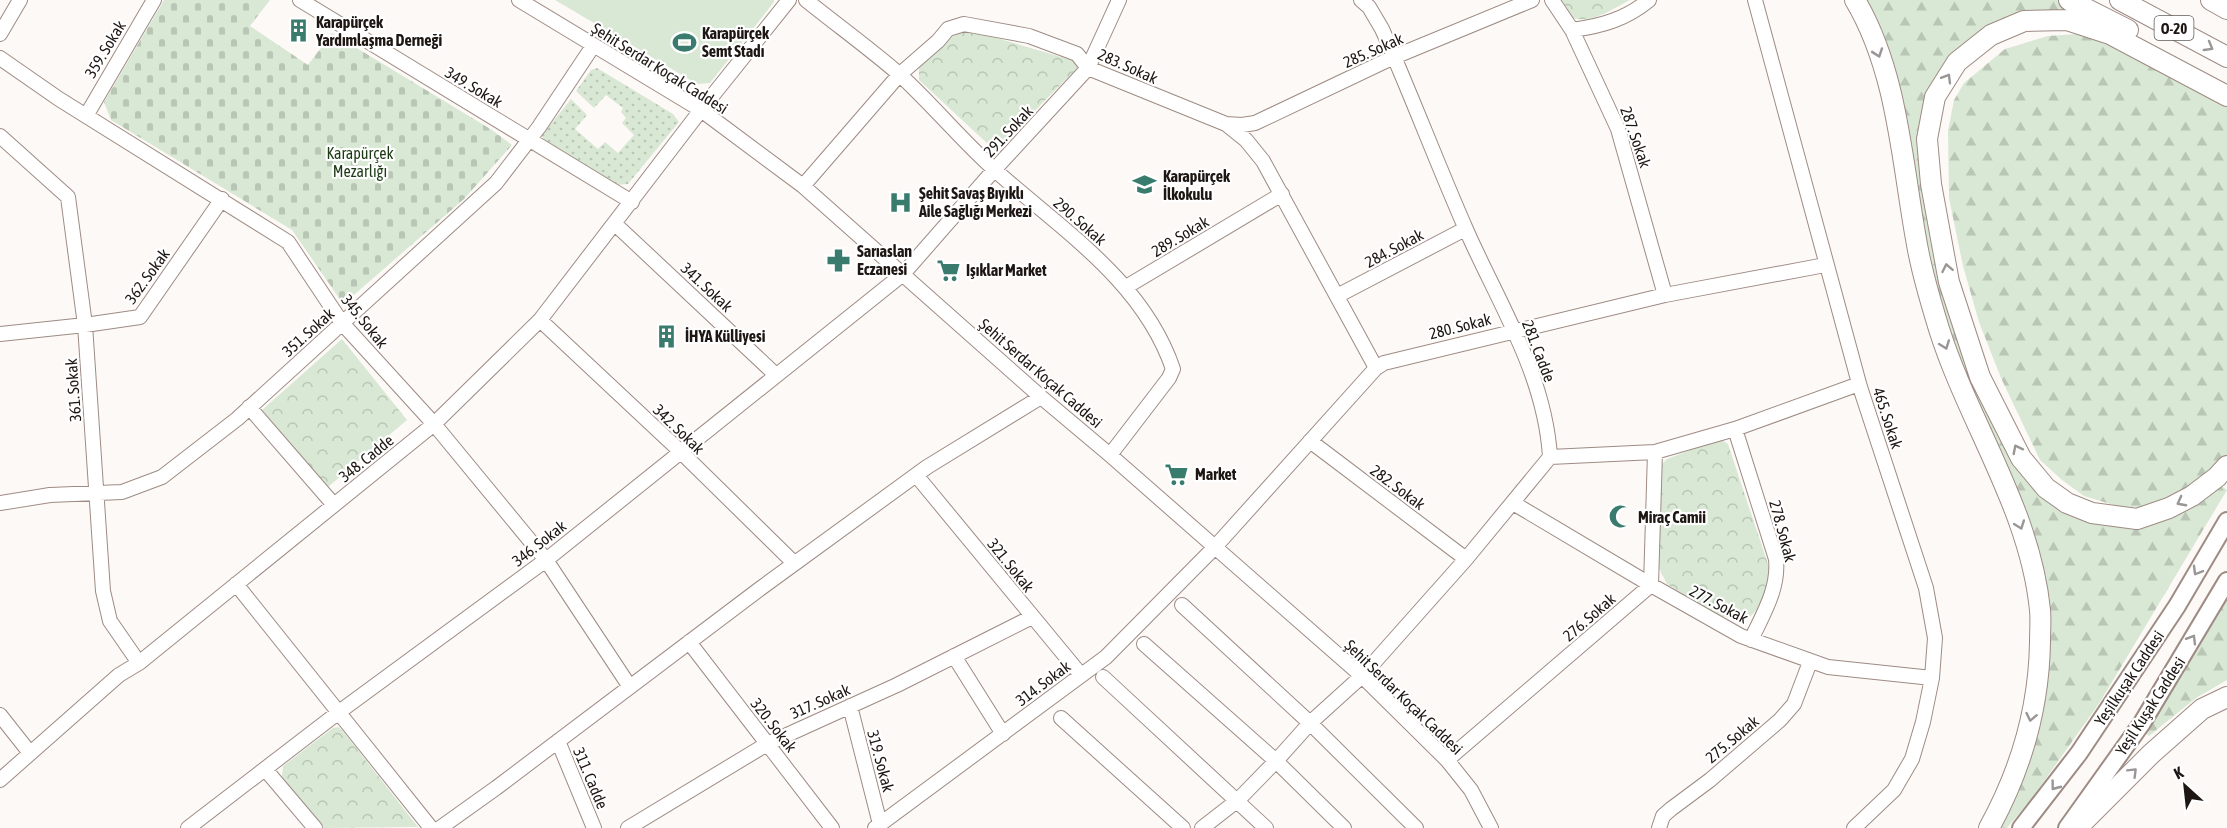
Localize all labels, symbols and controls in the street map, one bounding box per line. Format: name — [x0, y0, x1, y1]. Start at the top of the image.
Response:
place label: Karapürçek Yardımlaşma Derneği — [315, 13, 442, 49]
road number: O-20 — [2154, 16, 2194, 40]
street label: 359. Sokak — [81, 17, 129, 81]
building icon: Karapürçek Yardımlaşma Derneği — [285, 18, 311, 44]
street label: Şehit Serdar Koçak Caddesi — [588, 19, 731, 118]
place label: Karapürçek Semt Stadı — [702, 24, 770, 60]
sports icon: Karapürçek Semt Stadı — [671, 29, 697, 55]
street label: 285. Sokak — [1340, 29, 1406, 71]
one-way arrow — [2203, 40, 2213, 51]
street label: 283. Sokak — [1095, 45, 1161, 87]
one-way arrow — [1871, 47, 1884, 58]
street label: 349. Sokak — [442, 63, 506, 111]
one-way arrow — [1939, 74, 1951, 84]
street label: 291. Sokak — [980, 102, 1036, 160]
street label: 287. Sokak — [1617, 104, 1655, 170]
park label: Karapürçek Mezarlığı — [326, 144, 394, 181]
place label: Karapürçek İlkokulu — [1163, 167, 1231, 203]
school or university icon: Karapürçek İlkokulu — [1132, 172, 1158, 198]
place label: Şehit Savaş Bıyıklı Aile Sağlığı Merkezi — [918, 184, 1032, 220]
hospital icon: Şehit Savaş Bıyıklı Aile Sağlığı Merkezi — [888, 189, 914, 215]
street label: 290. Sokak — [1050, 193, 1110, 249]
street label: 289. Sokak — [1148, 212, 1212, 260]
street label: 284. Sokak — [1362, 225, 1426, 271]
place label: Sarıaslan Eczanesi — [857, 242, 912, 278]
street label: 362. Sokak — [121, 245, 173, 307]
pharmacy icon: Sarıaslan Eczanesi — [826, 247, 852, 273]
supermarket icon: Işıklar Market — [935, 257, 961, 283]
street label: 341. Sokak — [678, 259, 736, 315]
place label: Işıklar Market — [966, 261, 1047, 279]
one-way arrow — [1941, 263, 1954, 273]
street label: 345. Sokak — [338, 291, 392, 351]
street label: 351. Sokak — [278, 304, 338, 360]
street label: 280. Sokak — [1427, 310, 1493, 342]
street label: Şehit Serdar Koçak Caddesi — [975, 315, 1106, 432]
street label: 281. Cadde — [1519, 318, 1559, 384]
building icon: İHYA Külliyesi — [654, 323, 680, 349]
place label: İHYA Külliyesi — [685, 327, 766, 345]
one-way arrow — [1938, 339, 1950, 350]
street label: 361. Sokak — [62, 358, 84, 422]
street label: 465. Sokak — [1870, 385, 1906, 451]
street label: 342. Sokak — [650, 401, 708, 457]
street label: 348. Cadde — [335, 431, 397, 485]
one-way arrow — [2012, 444, 2024, 455]
supermarket icon: Market — [1164, 461, 1190, 487]
street label: 282. Sokak — [1367, 461, 1429, 513]
place label: Market — [1195, 465, 1237, 483]
one-way arrow — [2177, 495, 2188, 506]
street label: 278. Sokak — [1766, 498, 1800, 564]
mosque icon: Miraç Camii — [1607, 504, 1633, 530]
place label: Miraç Camii — [1638, 508, 1706, 526]
street label: 346. Sokak — [508, 516, 570, 570]
one-way arrow — [2013, 519, 2026, 530]
street label: 321. Sokak — [984, 535, 1038, 595]
one-way arrow — [2193, 565, 2205, 575]
street label: 277. Sokak — [1687, 581, 1751, 627]
street label: 276. Sokak — [1559, 589, 1619, 645]
street label: Yeşilkuşak Caddesi — [2091, 627, 2168, 729]
one-way arrow — [2185, 635, 2196, 645]
street label: Şehit Serdar Koçak Caddesi — [1341, 636, 1467, 759]
street label: Yeşil Kuşak Caddesi — [2112, 654, 2189, 759]
street label: 314. Sokak — [1012, 657, 1074, 709]
street label: 317. Sokak — [787, 680, 853, 722]
street label: 320. Sokak — [747, 694, 801, 756]
one-way arrow — [2026, 711, 2039, 721]
street label: 275. Sokak — [1702, 712, 1762, 766]
street label: 319. Sokak — [864, 728, 898, 794]
street label: 311. Cadde — [570, 745, 612, 811]
north arrow — [2155, 756, 2215, 816]
text: K — [2171, 763, 2186, 782]
one-way arrow — [2126, 768, 2137, 778]
one-way arrow — [2051, 780, 2062, 791]

